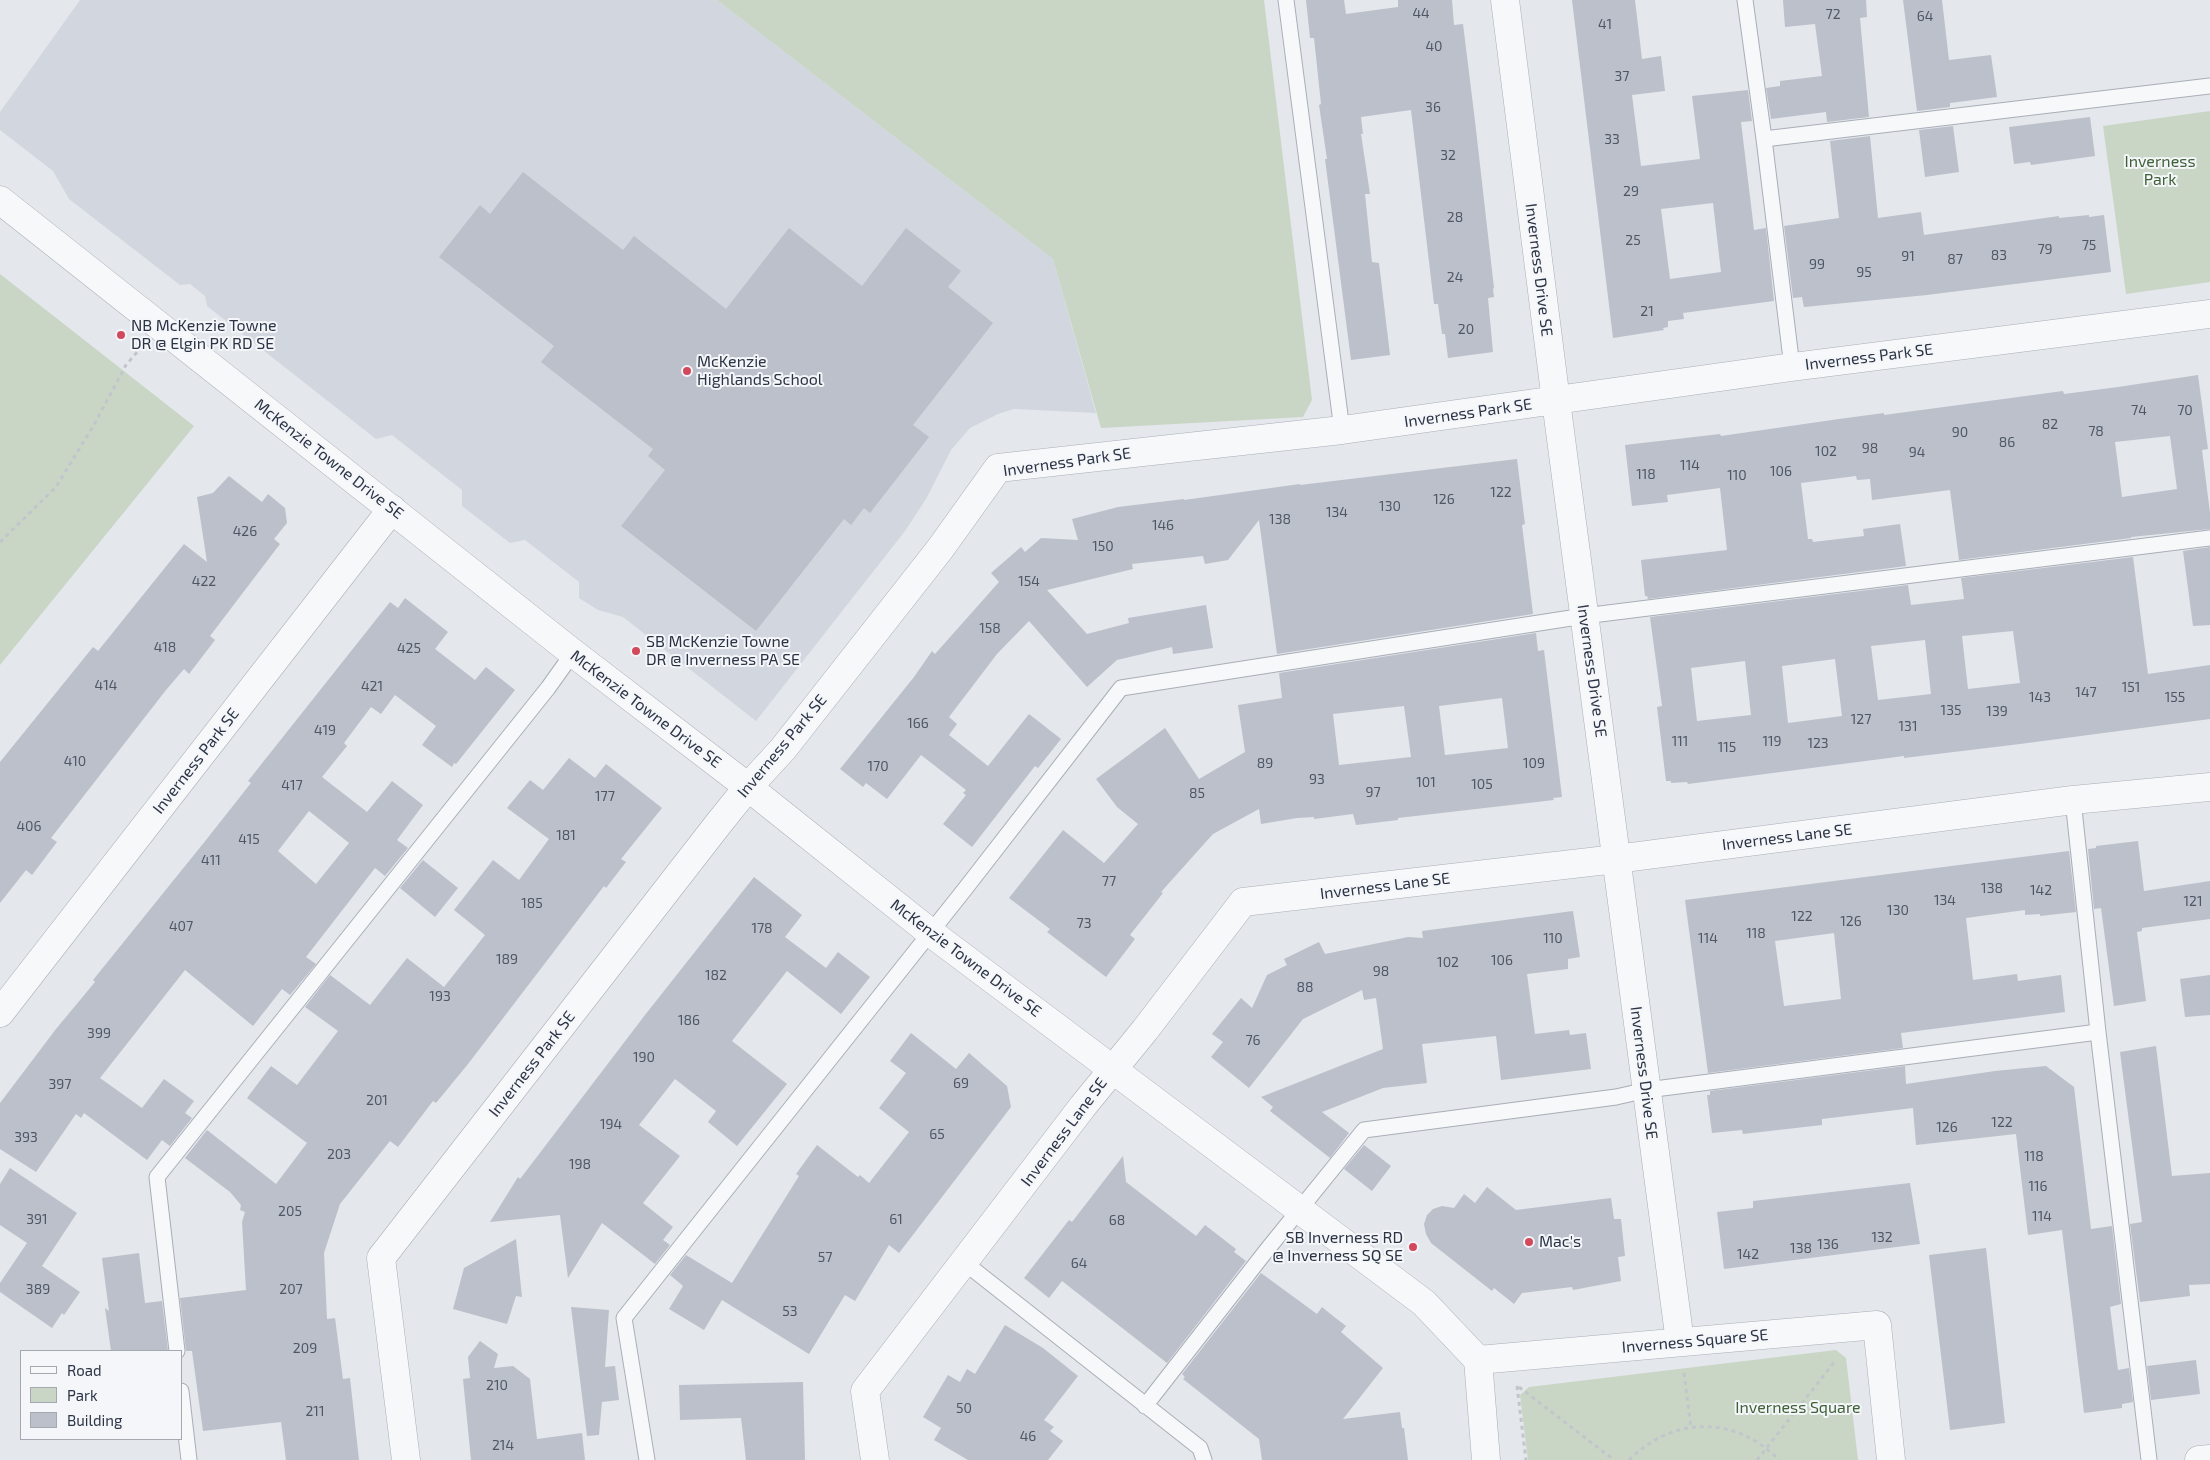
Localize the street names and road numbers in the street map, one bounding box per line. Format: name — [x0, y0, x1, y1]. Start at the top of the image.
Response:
street label: Inverness Drive SE — [1521, 202, 1557, 338]
street label: Inverness Park SE — [1804, 340, 1934, 374]
street label: McKenzie Towne Drive SE — [251, 395, 407, 523]
street label: Inverness Park SE — [1403, 395, 1533, 431]
street label: Inverness Park SE — [1002, 444, 1132, 480]
street label: Inverness Drive SE — [1573, 603, 1611, 739]
street label: McKenzie Towne Drive SE — [567, 646, 725, 772]
street label: Inverness Park SE — [733, 690, 831, 802]
street label: Inverness Park SE — [149, 704, 243, 818]
street label: Inverness Lane SE — [1721, 819, 1853, 855]
street label: Inverness Lane SE — [1319, 868, 1451, 904]
street label: McKenzie Towne Drive SE — [887, 895, 1045, 1021]
street label: Inverness Drive SE — [1626, 1005, 1662, 1141]
street label: Inverness Park SE — [485, 1007, 579, 1121]
street label: Inverness Lane SE — [1017, 1074, 1111, 1190]
street label: Inverness Square SE — [1621, 1325, 1769, 1357]

